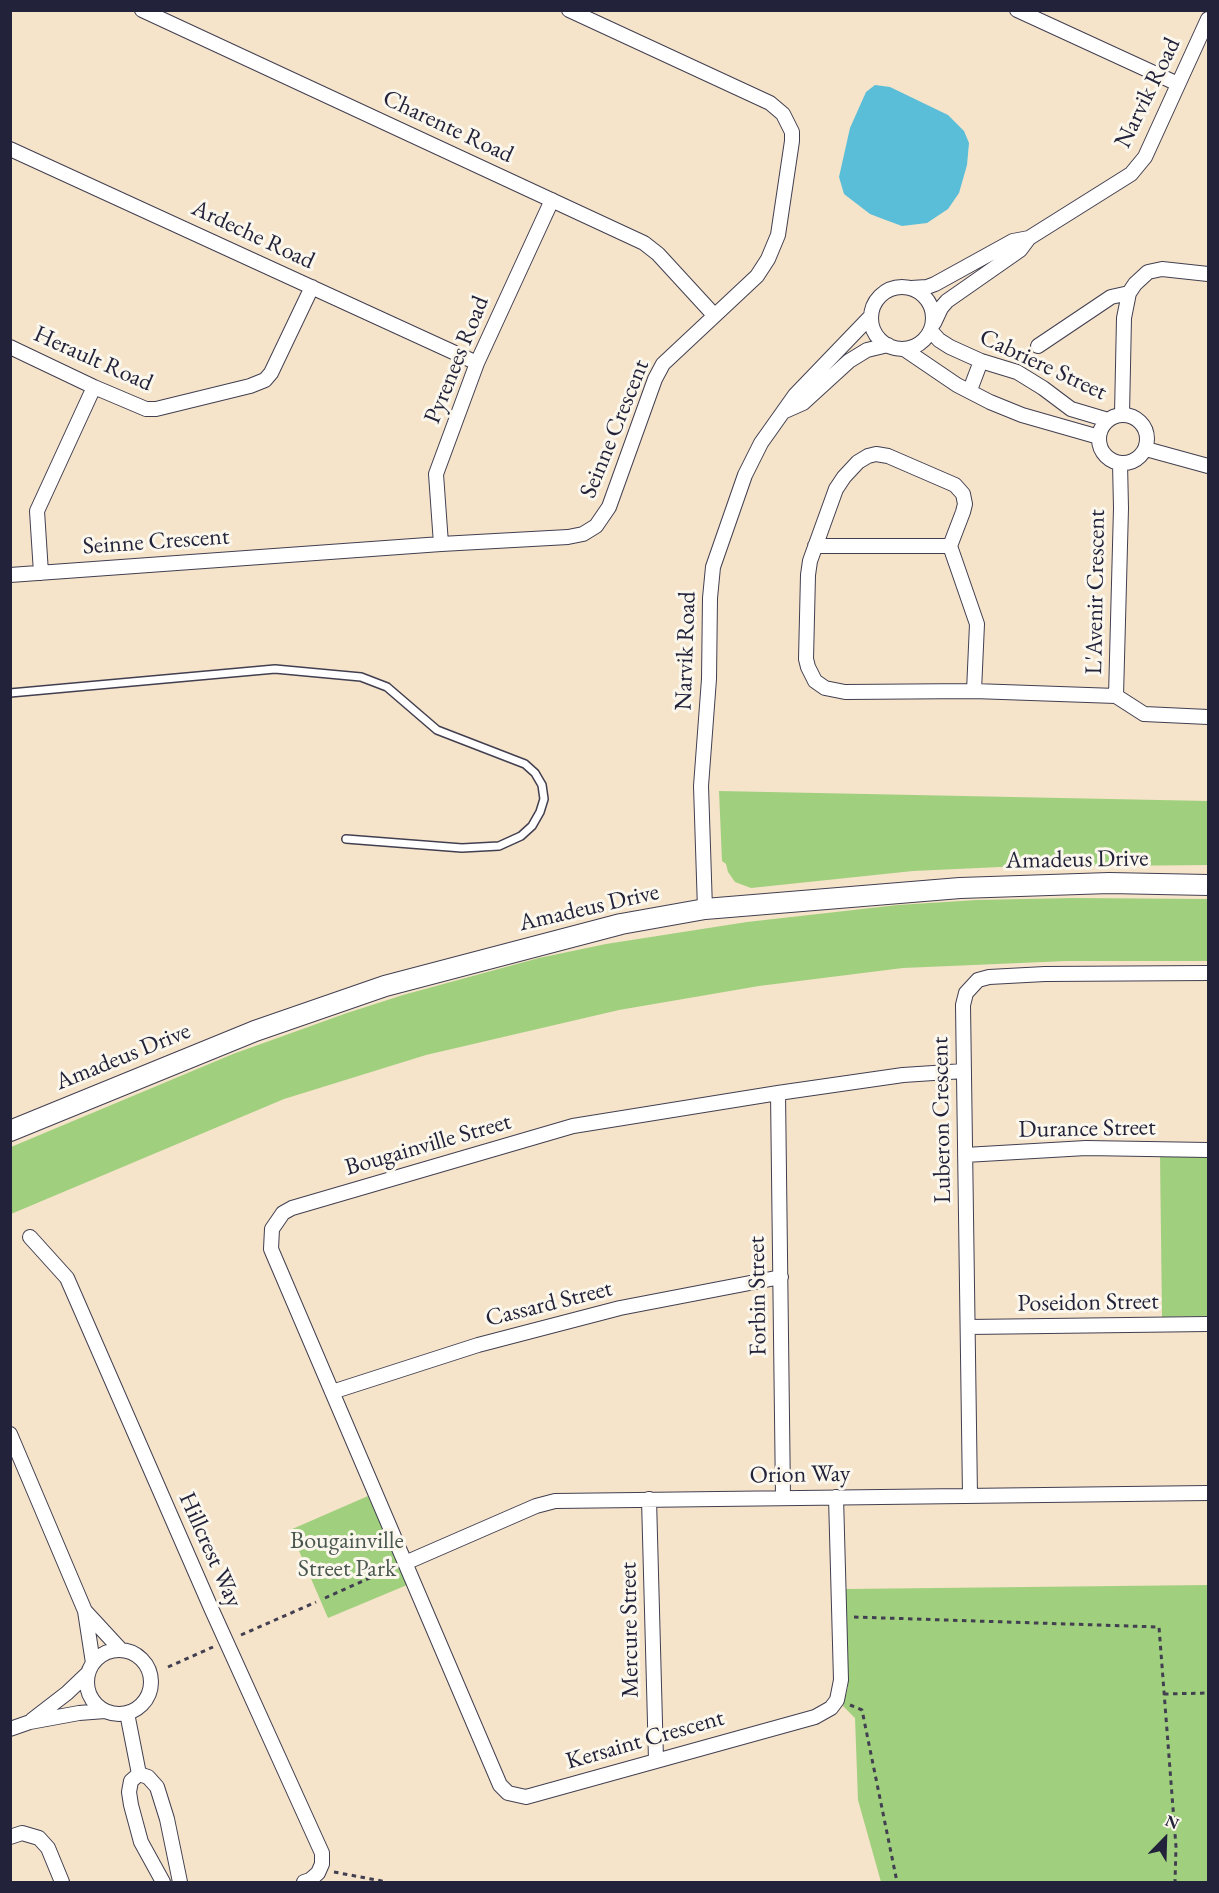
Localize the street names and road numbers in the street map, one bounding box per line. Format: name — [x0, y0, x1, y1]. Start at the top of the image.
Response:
street label: Narvik Road — [1109, 33, 1187, 153]
street label: Charente Road — [378, 84, 518, 170]
street label: Ardeche Road — [187, 194, 319, 276]
street label: Pyrenees Road — [418, 292, 496, 428]
street label: Herault Road — [29, 320, 157, 398]
street label: Cabriere Street — [975, 323, 1111, 407]
street label: Seinne Crescent — [574, 355, 656, 503]
street label: L'Avenir Crescent — [1080, 509, 1112, 675]
street label: Seinne Crescent — [82, 523, 230, 561]
street label: Narvik Road — [670, 591, 702, 711]
street label: Amadeus Drive — [1005, 844, 1149, 876]
street label: Amadeus Drive — [516, 878, 662, 938]
street label: Amadeus Drive — [51, 1017, 195, 1097]
street label: Luberon Crescent — [926, 1036, 958, 1204]
street label: Bougainville Street — [342, 1108, 514, 1182]
street label: Durance Street — [1018, 1113, 1156, 1145]
street label: Forbin Street — [743, 1236, 773, 1356]
street label: Cassard Street — [483, 1274, 615, 1334]
street label: Poseidon Street — [1017, 1287, 1159, 1319]
street label: Orion Way — [749, 1460, 851, 1490]
street label: Hillcrest Way — [172, 1488, 248, 1612]
street label: Mercure Street — [614, 1562, 646, 1698]
street label: Kersaint Crescent — [563, 1704, 727, 1776]

